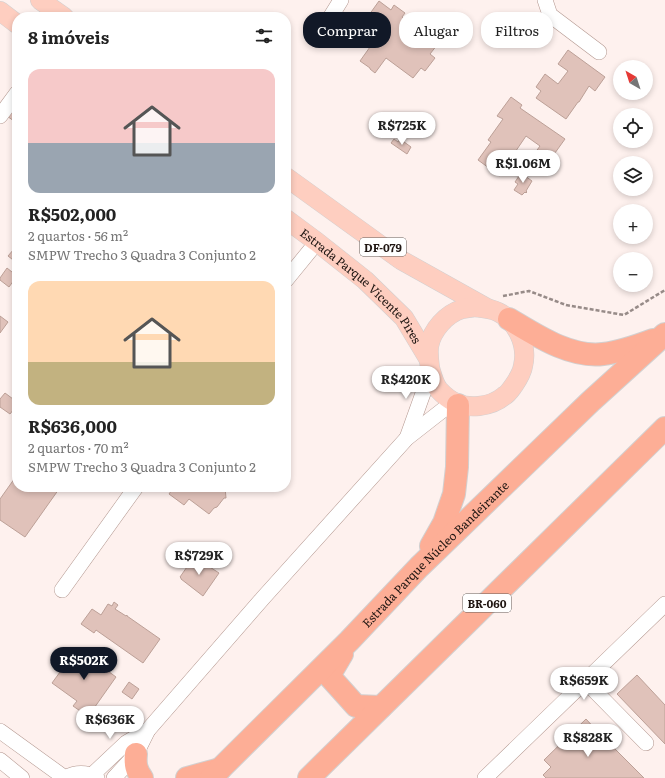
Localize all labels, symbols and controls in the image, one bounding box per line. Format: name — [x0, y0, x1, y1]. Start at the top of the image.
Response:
chip: Comprar — [303, 12, 391, 48]
chip: Alugar — [399, 12, 473, 48]
chip: Filtros — [481, 12, 553, 48]
text: 8 imóveis — [28, 24, 109, 49]
icon: filters — [253, 25, 275, 47]
north arrow — [613, 60, 653, 100]
map controls — [613, 60, 653, 292]
icon: home — [116, 95, 188, 167]
button: locate — [613, 108, 653, 148]
pin: R$725K — [369, 112, 435, 146]
text: R$725K — [378, 115, 426, 134]
pin: R$1.06M — [486, 150, 560, 184]
text: R$1.06M — [495, 153, 551, 172]
button: layers — [613, 156, 653, 196]
text: R$502,000 — [28, 201, 116, 226]
button: + — [613, 204, 653, 244]
street label: Estrada Parque Vicente Pires — [297, 224, 426, 347]
text: 2 quartos · 56 m² — [28, 226, 128, 245]
road number: DF-079 — [360, 238, 406, 256]
text: SMPW Trecho 3 Quadra 3 Conjunto 2 — [28, 245, 256, 264]
button: − — [613, 252, 653, 292]
icon: home — [116, 307, 188, 379]
pin: R$420K — [373, 366, 439, 400]
text: R$420K — [381, 369, 431, 388]
text: R$636,000 — [28, 413, 117, 438]
text: 2 quartos · 70 m² — [28, 438, 129, 457]
text: SMPW Trecho 3 Quadra 3 Conjunto 2 — [28, 457, 256, 476]
street label: Estrada Parque Núcleo Bandeirante — [357, 476, 513, 631]
pin: R$729K — [166, 542, 232, 576]
text: R$729K — [174, 545, 224, 564]
road number: BR-060 — [463, 594, 511, 612]
pin: R$502K — [51, 647, 117, 681]
text: R$502K — [59, 650, 109, 669]
pin: R$659K — [551, 667, 617, 701]
text: R$659K — [559, 670, 609, 689]
pin: R$636K — [77, 706, 143, 740]
text: R$636K — [85, 709, 135, 728]
pin: R$828K — [555, 724, 621, 758]
text: R$828K — [563, 727, 613, 746]

